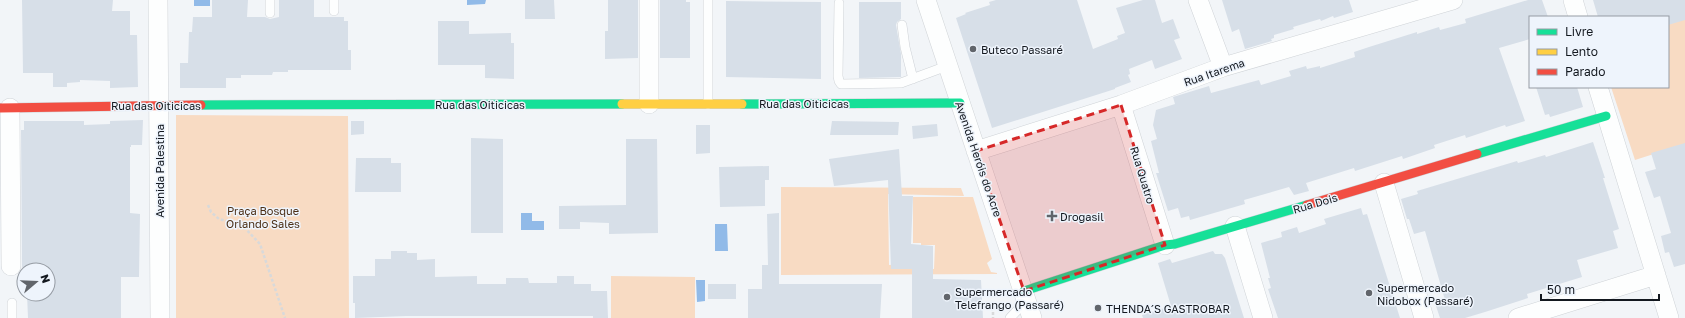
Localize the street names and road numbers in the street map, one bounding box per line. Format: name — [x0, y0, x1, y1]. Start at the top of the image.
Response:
street label: Rua Itarema — [1182, 56, 1246, 88]
street label: Rua das Oiticicas — [759, 97, 849, 110]
street label: Rua das Oiticicas — [435, 98, 525, 111]
street label: Rua das Oiticicas — [111, 99, 201, 112]
street label: Avenida Heróis do Acre — [953, 99, 1005, 219]
street label: Avenida Palestina — [153, 124, 166, 218]
street label: Rua Quatro — [1128, 145, 1158, 205]
street label: Rua Dois — [1291, 190, 1339, 216]

